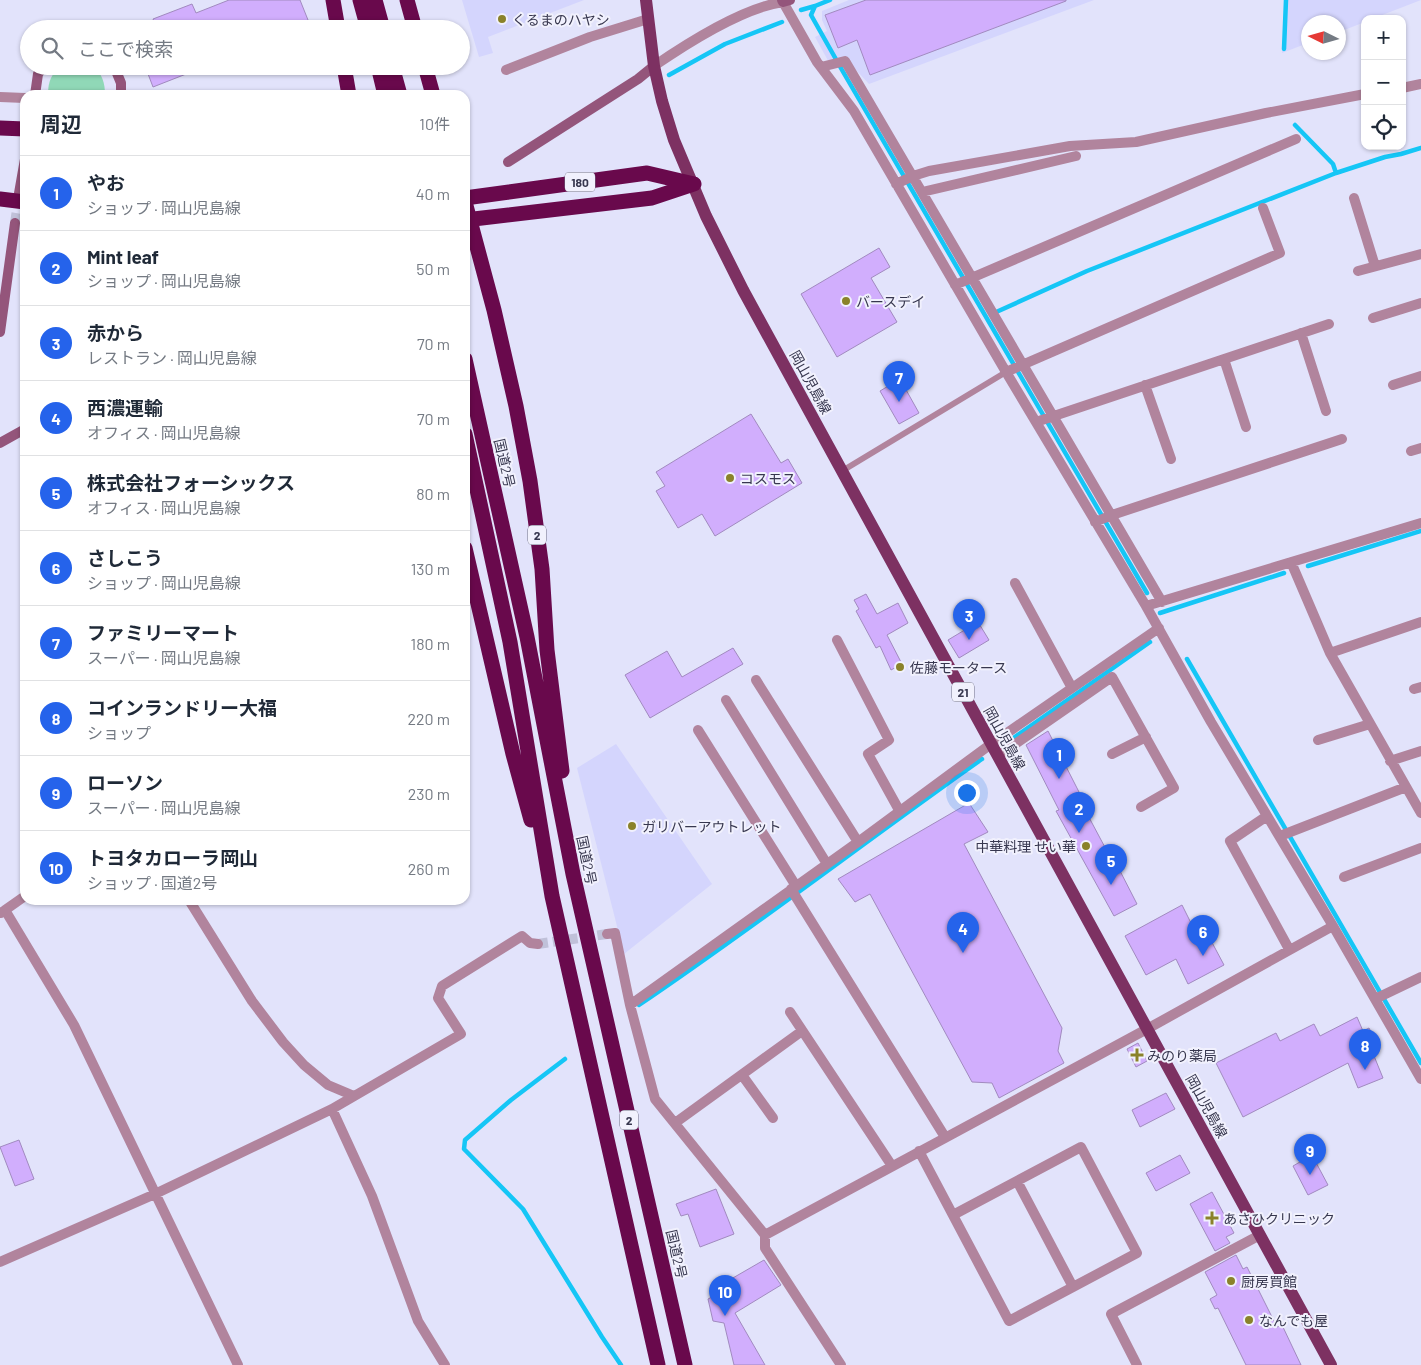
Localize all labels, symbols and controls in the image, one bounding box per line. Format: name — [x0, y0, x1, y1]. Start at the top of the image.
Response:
place label: くるまのハヤシ — [512, 11, 610, 28]
marker: くるまのハヤシ — [496, 13, 508, 25]
north arrow — [1301, 15, 1346, 60]
map controls — [1361, 15, 1406, 150]
button: + — [1361, 15, 1406, 60]
search box — [20, 20, 470, 75]
icon: search — [38, 34, 66, 62]
text: ここで検索 — [78, 37, 173, 60]
button: − — [1361, 60, 1406, 105]
button: locate — [1361, 105, 1406, 150]
text: 周辺 — [40, 111, 82, 136]
text: 10件 — [419, 114, 450, 133]
text: やお — [87, 171, 125, 194]
road number: 180 — [565, 172, 595, 192]
text: 1 — [53, 184, 59, 203]
text: 40 m — [416, 184, 450, 203]
text: ショップ · 岡山児島線 — [87, 198, 241, 217]
text: Mint leaf — [87, 245, 159, 268]
text: 2 — [52, 259, 60, 278]
text: 50 m — [416, 259, 450, 278]
text: ショップ · 岡山児島線 — [87, 271, 241, 290]
place label: バースデイ — [856, 293, 925, 310]
marker: バースデイ — [840, 295, 852, 307]
text: 赤から — [87, 321, 144, 344]
text: 3 — [52, 334, 60, 353]
text: 70 m — [417, 334, 450, 353]
street label: 岡山児島線 — [787, 347, 835, 417]
text: レストラン · 岡山児島線 — [87, 348, 257, 367]
pin: 7 — [883, 361, 915, 402]
text: 西濃運輸 — [87, 396, 163, 419]
text: 4 — [51, 409, 61, 428]
text: 70 m — [417, 409, 450, 428]
text: オフィス · 岡山児島線 — [87, 423, 240, 442]
street label: 国道2号 — [491, 437, 519, 489]
place label: コスモス — [740, 470, 796, 487]
text: 株式会社フォーシックス — [87, 471, 295, 494]
marker: コスモス — [724, 472, 736, 484]
text: 5 — [52, 484, 60, 503]
text: 80 m — [416, 484, 450, 503]
text: オフィス · 岡山児島線 — [87, 498, 240, 517]
road number: 2 — [528, 526, 546, 544]
text: さしこう — [87, 546, 163, 569]
text: 6 — [52, 559, 60, 578]
text: 130 m — [411, 559, 450, 578]
text: ショップ · 岡山児島線 — [87, 573, 241, 592]
pin: 3 — [953, 599, 985, 640]
text: ファミリーマート — [87, 621, 239, 644]
text: 7 — [52, 634, 60, 653]
text: 180 m — [411, 634, 450, 653]
text: スーパー · 岡山児島線 — [87, 648, 241, 667]
place label: 佐藤モータース — [910, 659, 1007, 676]
marker: 佐藤モータース — [894, 661, 906, 673]
road number: 21 — [952, 682, 974, 702]
text: コインランドリー大福 — [87, 696, 277, 719]
street label: 岡山児島線 — [981, 703, 1029, 773]
text: 8 — [52, 709, 60, 728]
text: 220 m — [407, 709, 450, 728]
text: ショップ — [87, 723, 151, 742]
pin: 1 — [1043, 738, 1075, 779]
text: ローソン — [87, 771, 163, 794]
your location — [954, 780, 980, 806]
text: 9 — [52, 784, 60, 803]
text: 230 m — [408, 784, 450, 803]
pin: 2 — [1063, 792, 1095, 833]
text: スーパー · 岡山児島線 — [87, 798, 241, 817]
place label: ガリバーアウトレット — [642, 818, 781, 835]
marker: ガリバーアウトレット — [626, 820, 638, 832]
street label: 国道2号 — [574, 834, 600, 886]
place label: 中華料理 せい華 — [975, 838, 1076, 855]
marker: 中華料理 せい華 — [1080, 840, 1092, 852]
pin: 5 — [1095, 844, 1127, 885]
text: トヨタカローラ岡山 — [87, 846, 258, 869]
text: 10 — [49, 859, 63, 878]
text: 260 m — [408, 859, 450, 878]
text: ショップ · 国道2号 — [87, 873, 217, 892]
pin: 4 — [947, 912, 979, 953]
pin: 6 — [1187, 915, 1219, 956]
pin: 8 — [1349, 1029, 1381, 1070]
place label: みのり薬局 — [1147, 1047, 1217, 1064]
marker: みのり薬局 — [1131, 1049, 1143, 1061]
street label: 岡山児島線 — [1183, 1071, 1231, 1141]
road number: 2 — [620, 1110, 638, 1130]
pin: 9 — [1294, 1134, 1326, 1175]
place label: あさひクリニック — [1223, 1210, 1335, 1227]
marker: あさひクリニック — [1205, 1211, 1219, 1225]
street label: 国道2号 — [663, 1228, 691, 1280]
place label: 厨房買館 — [1241, 1273, 1297, 1290]
pin: 10 — [709, 1275, 741, 1316]
marker: 厨房買館 — [1225, 1275, 1237, 1287]
place label: なんでも屋 — [1259, 1312, 1328, 1329]
marker: なんでも屋 — [1243, 1314, 1255, 1326]

